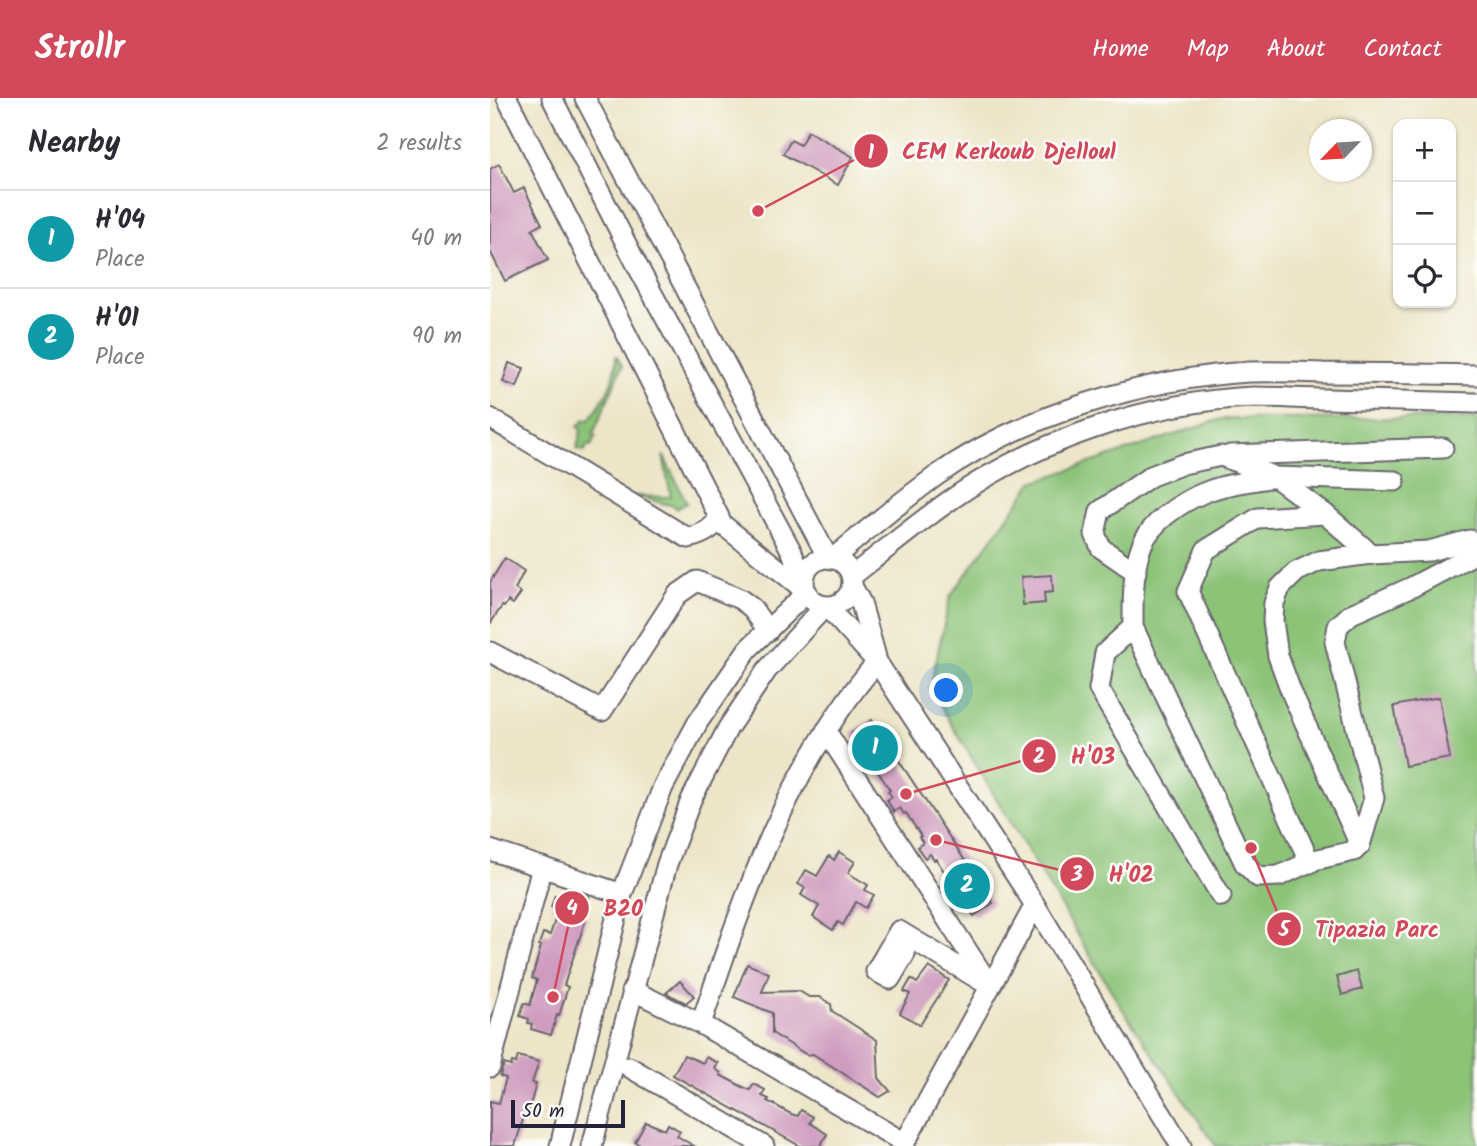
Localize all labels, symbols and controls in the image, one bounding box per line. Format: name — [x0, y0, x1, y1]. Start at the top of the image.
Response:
text: Strollr — [35, 23, 125, 76]
text: Home — [1092, 30, 1149, 69]
text: Map — [1187, 30, 1229, 69]
text: About — [1267, 30, 1325, 69]
text: Contact — [1363, 30, 1442, 69]
north arrow — [1309, 119, 1372, 182]
map controls — [1393, 119, 1456, 308]
button: + — [1393, 119, 1456, 182]
text: Nearby — [28, 120, 120, 168]
text: 2 results — [376, 126, 462, 162]
callout: CEM Kerkoub Djelloul — [853, 129, 1130, 173]
text: CEM Kerkoub Djelloul — [902, 135, 1117, 171]
text: 1 — [868, 137, 875, 170]
button: − — [1393, 182, 1456, 245]
text: H'04 — [95, 200, 145, 242]
text: 1 — [48, 221, 54, 257]
text: 40 m — [410, 221, 462, 257]
text: Place — [95, 242, 145, 278]
button: locate — [1393, 245, 1456, 308]
text: H'01 — [95, 298, 139, 340]
text: 2 — [44, 319, 58, 355]
text: 90 m — [412, 319, 462, 355]
text: Place — [95, 340, 145, 376]
your location — [929, 673, 963, 707]
pin: 1 — [852, 722, 898, 774]
callout: H'03 — [1021, 734, 1129, 778]
text: H'03 — [1071, 740, 1116, 776]
text: 2 — [1033, 741, 1045, 774]
callout: H'02 — [1059, 852, 1167, 896]
text: H'02 — [1108, 858, 1154, 894]
text: 3 — [1070, 859, 1083, 892]
pin: 2 — [944, 860, 990, 912]
callout: B20 — [554, 886, 657, 930]
text: B20 — [603, 892, 643, 928]
text: 4 — [566, 893, 578, 926]
callout: Tipazia Parc — [1266, 907, 1453, 951]
text: Tipazia Parc — [1315, 913, 1439, 949]
text: 5 — [1278, 914, 1292, 947]
scale bar — [511, 1097, 625, 1129]
text: 50 m — [522, 1097, 564, 1127]

